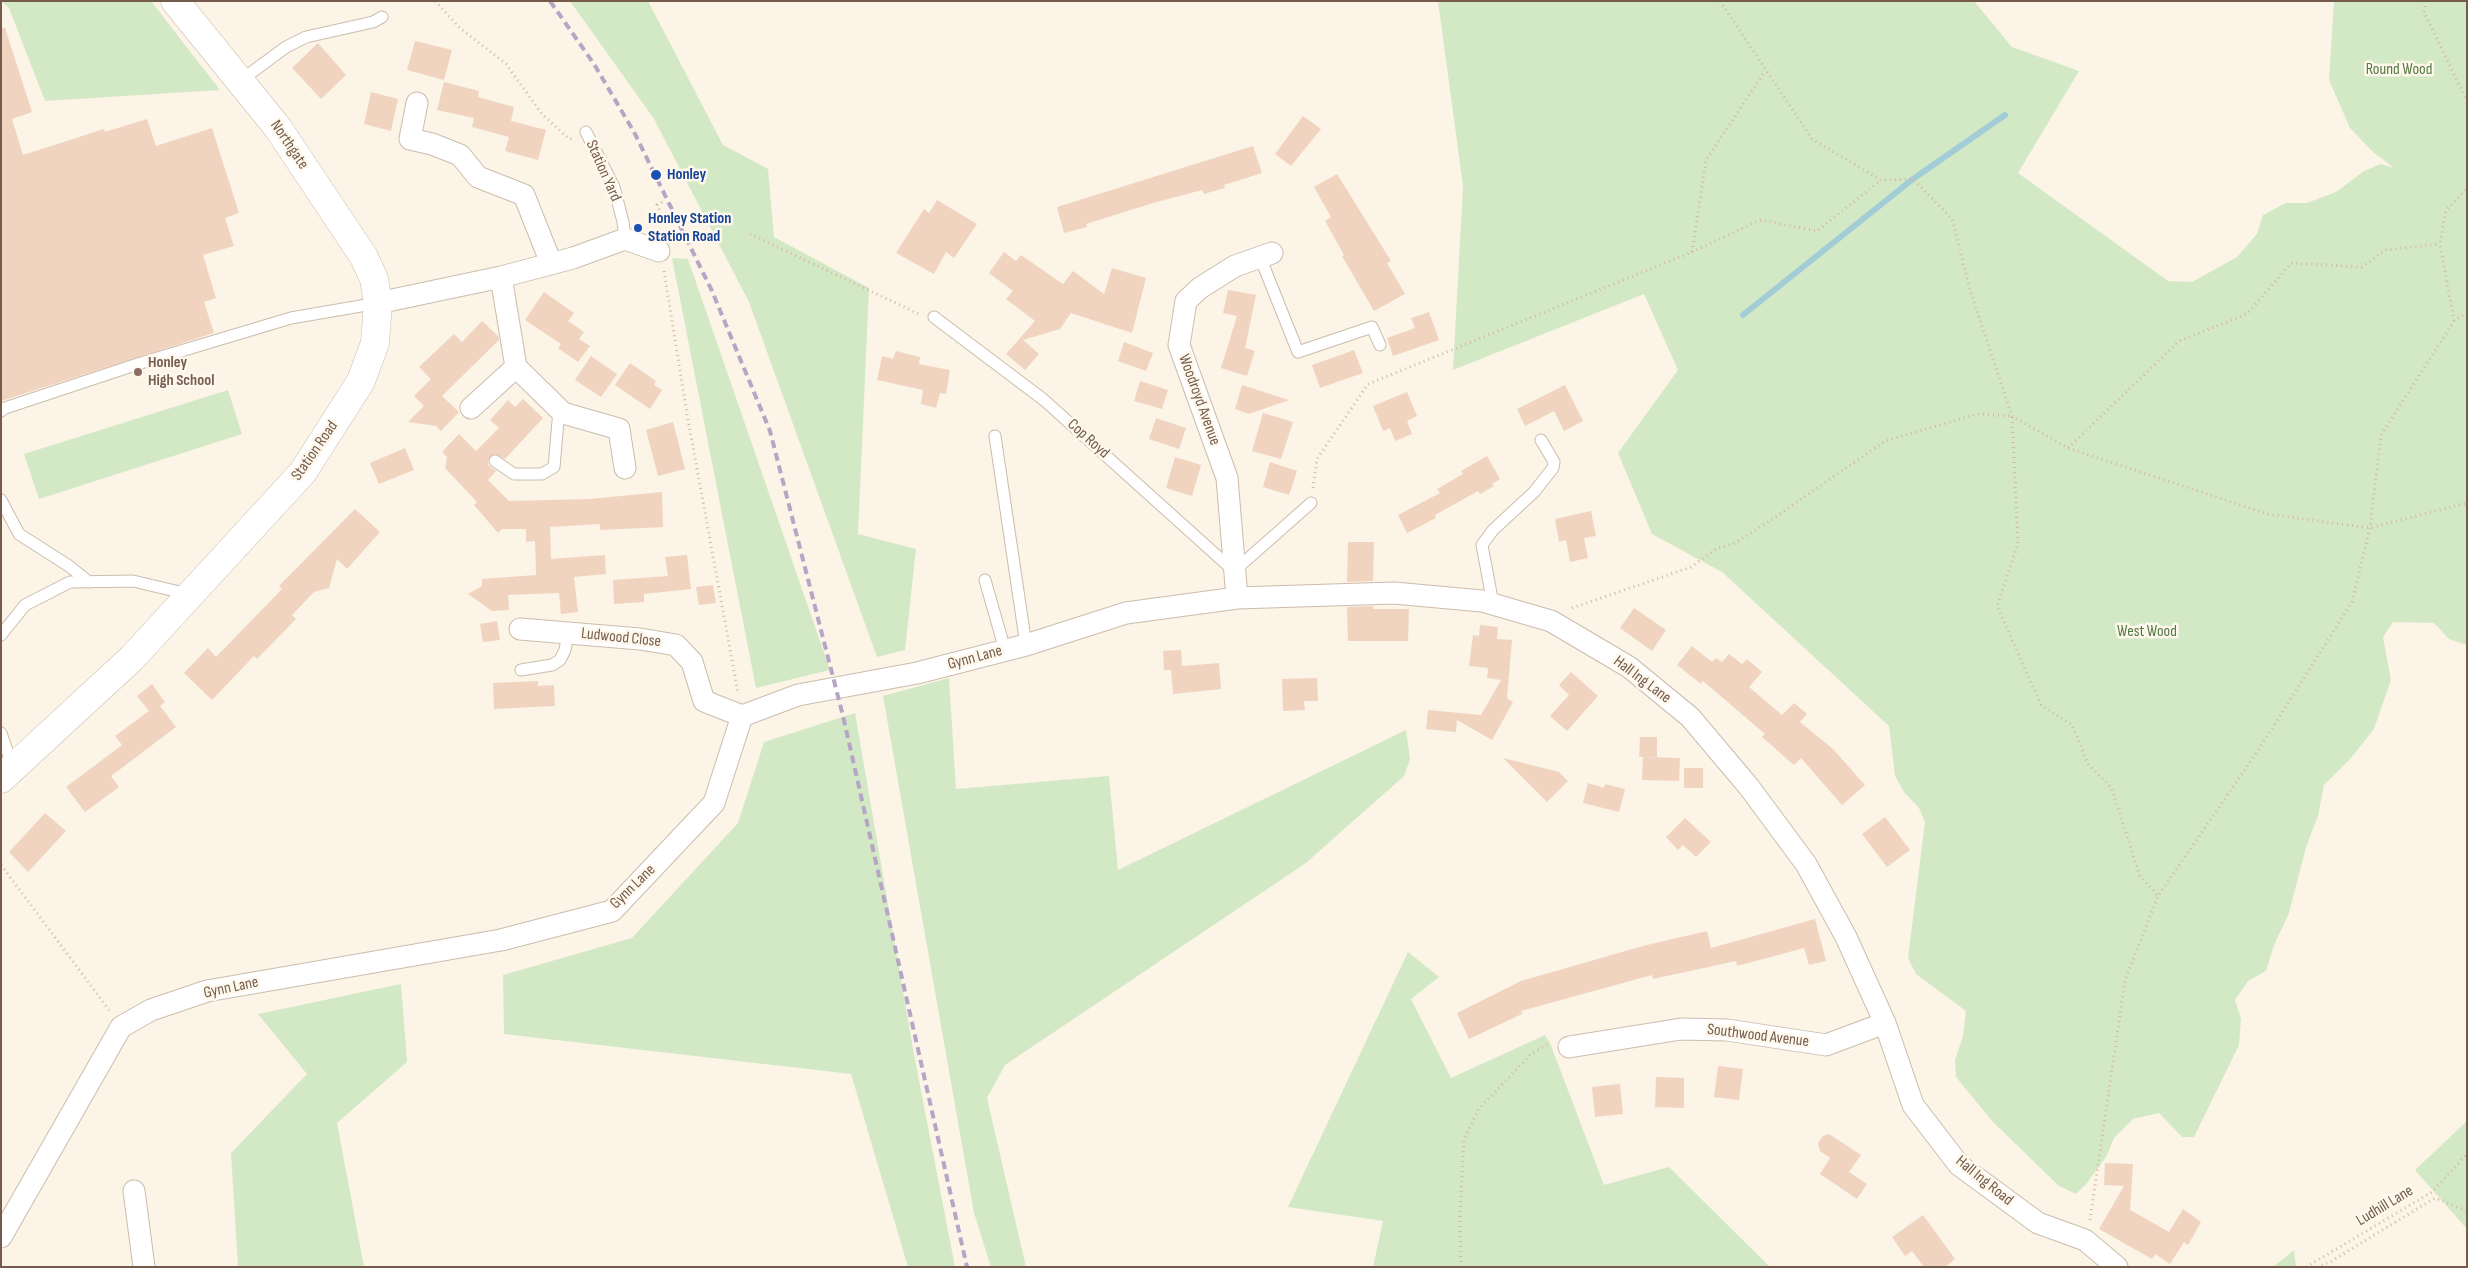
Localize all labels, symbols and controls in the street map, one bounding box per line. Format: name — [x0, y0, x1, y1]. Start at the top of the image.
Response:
park label: Round Wood — [2366, 60, 2432, 80]
street label: Northgate — [266, 117, 312, 173]
street label: Station Yard — [581, 137, 625, 205]
place label: Honley — [667, 165, 706, 185]
marker: Honley — [649, 168, 663, 182]
place label: Honley Station Station Road — [648, 209, 731, 247]
marker: Honley Station Station Road — [632, 222, 644, 234]
street label: Woodroyd Avenue — [1174, 352, 1224, 448]
place label: Honley High School — [148, 353, 214, 391]
marker: Honley High School — [132, 366, 144, 378]
street label: Cop Royd — [1063, 415, 1113, 463]
street label: Station Road — [288, 417, 342, 485]
park label: West Wood — [2117, 622, 2177, 642]
street label: Ludwood Close — [580, 624, 662, 652]
street label: Gynn Lane — [946, 642, 1004, 674]
street label: Hall Ing Lane — [1609, 652, 1675, 708]
street label: Gynn Lane — [606, 861, 660, 913]
street label: Gynn Lane — [202, 973, 260, 1003]
street label: Southwood Avenue — [1706, 1020, 1810, 1052]
street label: Hall Ing Road — [1951, 1152, 2017, 1210]
street label: Ludhill Lane — [2353, 1182, 2417, 1230]

